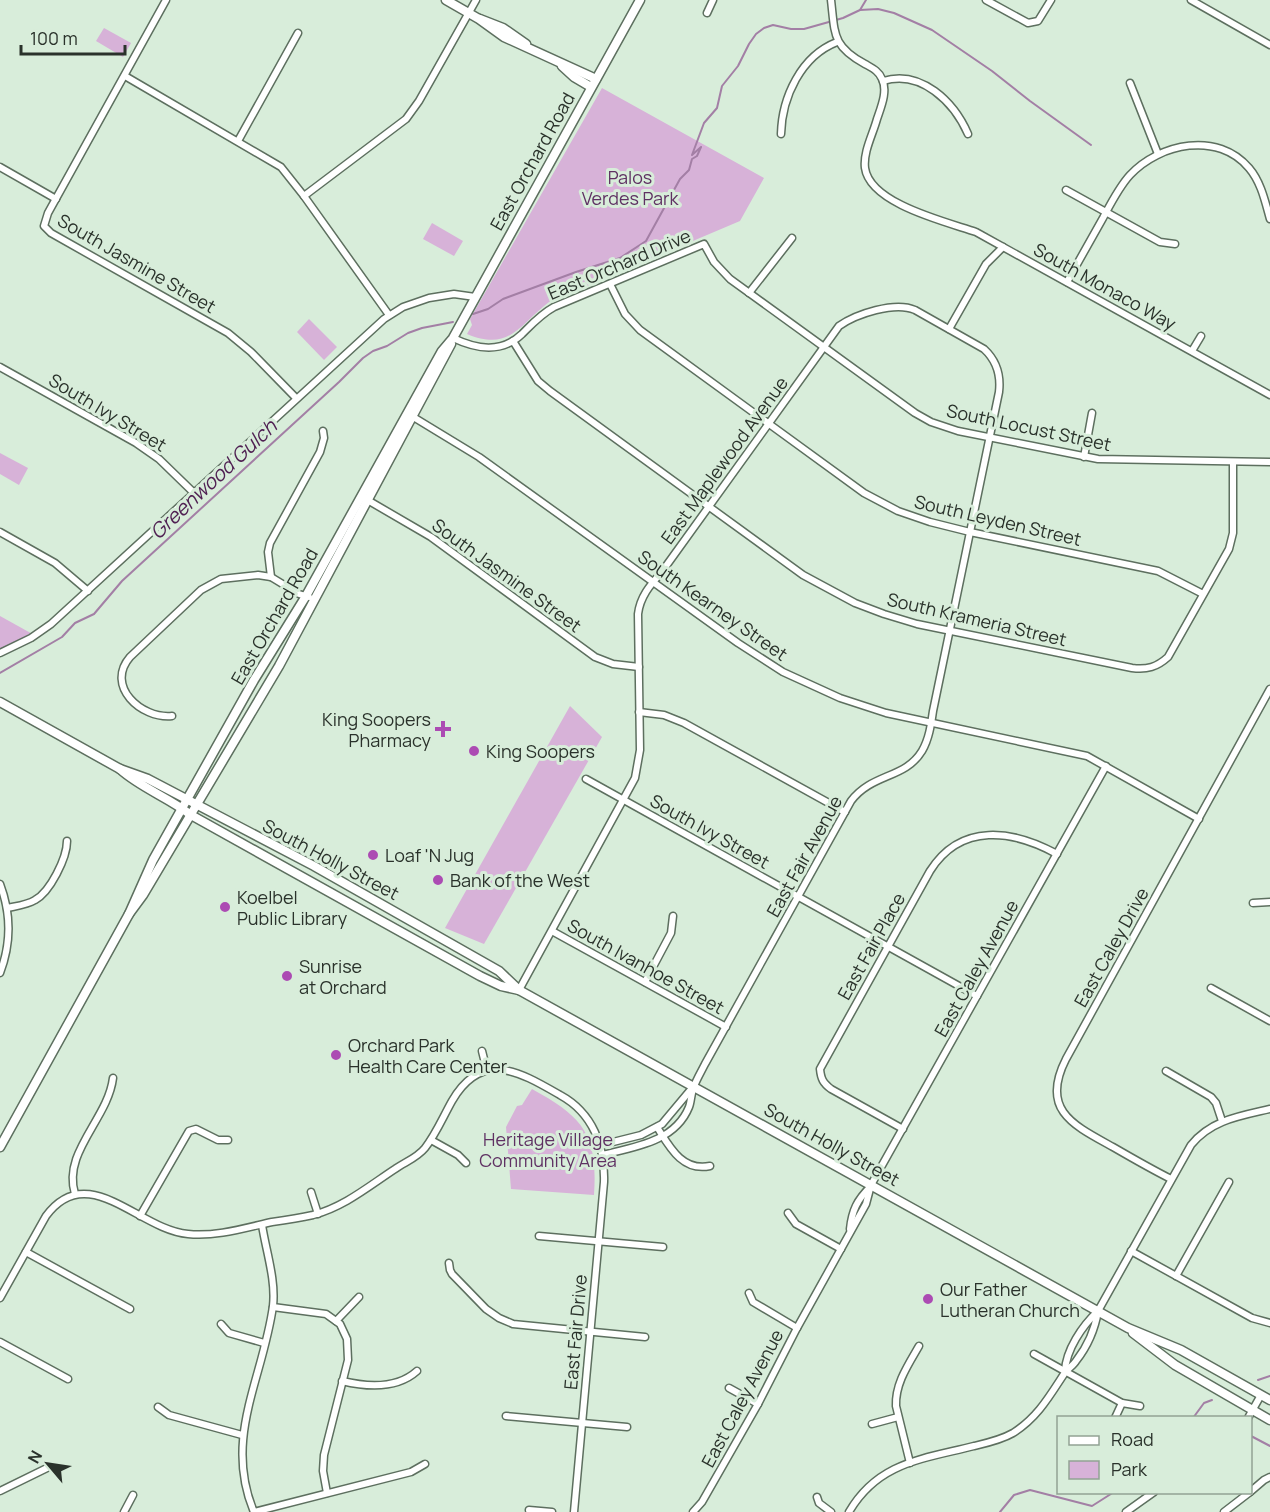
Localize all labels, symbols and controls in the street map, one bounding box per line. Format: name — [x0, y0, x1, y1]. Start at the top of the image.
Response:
scale bar — [21, 18, 124, 56]
text: 100 m — [30, 26, 78, 50]
street label: East Orchard Road — [484, 88, 580, 234]
park label: Palos Verdes Park — [582, 165, 679, 210]
street label: South Jasmine Street — [54, 208, 220, 318]
street label: East Orchard Drive — [544, 223, 694, 305]
street label: South Monaco Way — [1029, 237, 1181, 335]
street label: South Ivy Street — [45, 367, 171, 457]
street label: East Maplewood Avenue — [655, 372, 793, 548]
street label: South Locust Street — [945, 398, 1113, 456]
water label: Greenwood Gulch — [144, 412, 283, 545]
street label: South Leyden Street — [912, 489, 1084, 551]
street label: South Jasmine Street — [428, 513, 586, 637]
street label: East Orchard Road — [225, 543, 323, 689]
street label: South Kearney Street — [633, 544, 793, 666]
street label: South Krameria Street — [885, 587, 1069, 651]
place label: King Soopers Pharmacy — [322, 707, 431, 752]
marker: King Soopers Pharmacy — [436, 722, 450, 736]
place label: King Soopers — [486, 739, 595, 763]
marker: King Soopers — [467, 744, 481, 758]
street label: South Ivy Street — [646, 788, 774, 874]
street label: East Fair Avenue — [761, 791, 847, 921]
street label: South Holly Street — [259, 813, 403, 905]
place label: Loaf 'N Jug — [385, 843, 474, 867]
marker: Loaf 'N Jug — [366, 848, 380, 862]
place label: Bank of the West — [450, 868, 590, 892]
marker: Bank of the West — [431, 873, 445, 887]
street label: East Caley Drive — [1068, 883, 1154, 1011]
place label: Koelbel Public Library — [237, 885, 348, 930]
street label: East Fair Place — [832, 888, 910, 1004]
street label: East Caley Avenue — [928, 895, 1024, 1041]
marker: Koelbel Public Library — [218, 900, 232, 914]
street label: South Ivanhoe Street — [563, 913, 729, 1019]
place label: Sunrise at Orchard — [299, 954, 387, 999]
marker: Sunrise at Orchard — [280, 969, 294, 983]
place label: Orchard Park Health Care Center — [348, 1033, 508, 1078]
marker: Orchard Park Health Care Center — [329, 1048, 343, 1062]
street label: South Holly Street — [760, 1097, 904, 1191]
park label: Heritage Village Community Area — [479, 1127, 617, 1172]
street label: East Fair Drive — [558, 1273, 592, 1391]
place label: Our Father Lutheran Church — [940, 1277, 1080, 1322]
marker: Our Father Lutheran Church — [921, 1292, 935, 1306]
street label: East Caley Avenue — [696, 1325, 788, 1471]
legend — [1057, 1416, 1252, 1494]
text: Road — [1111, 1427, 1154, 1451]
north arrow — [18, 1434, 78, 1494]
text: N — [22, 1446, 47, 1467]
text: Park — [1111, 1457, 1148, 1481]

